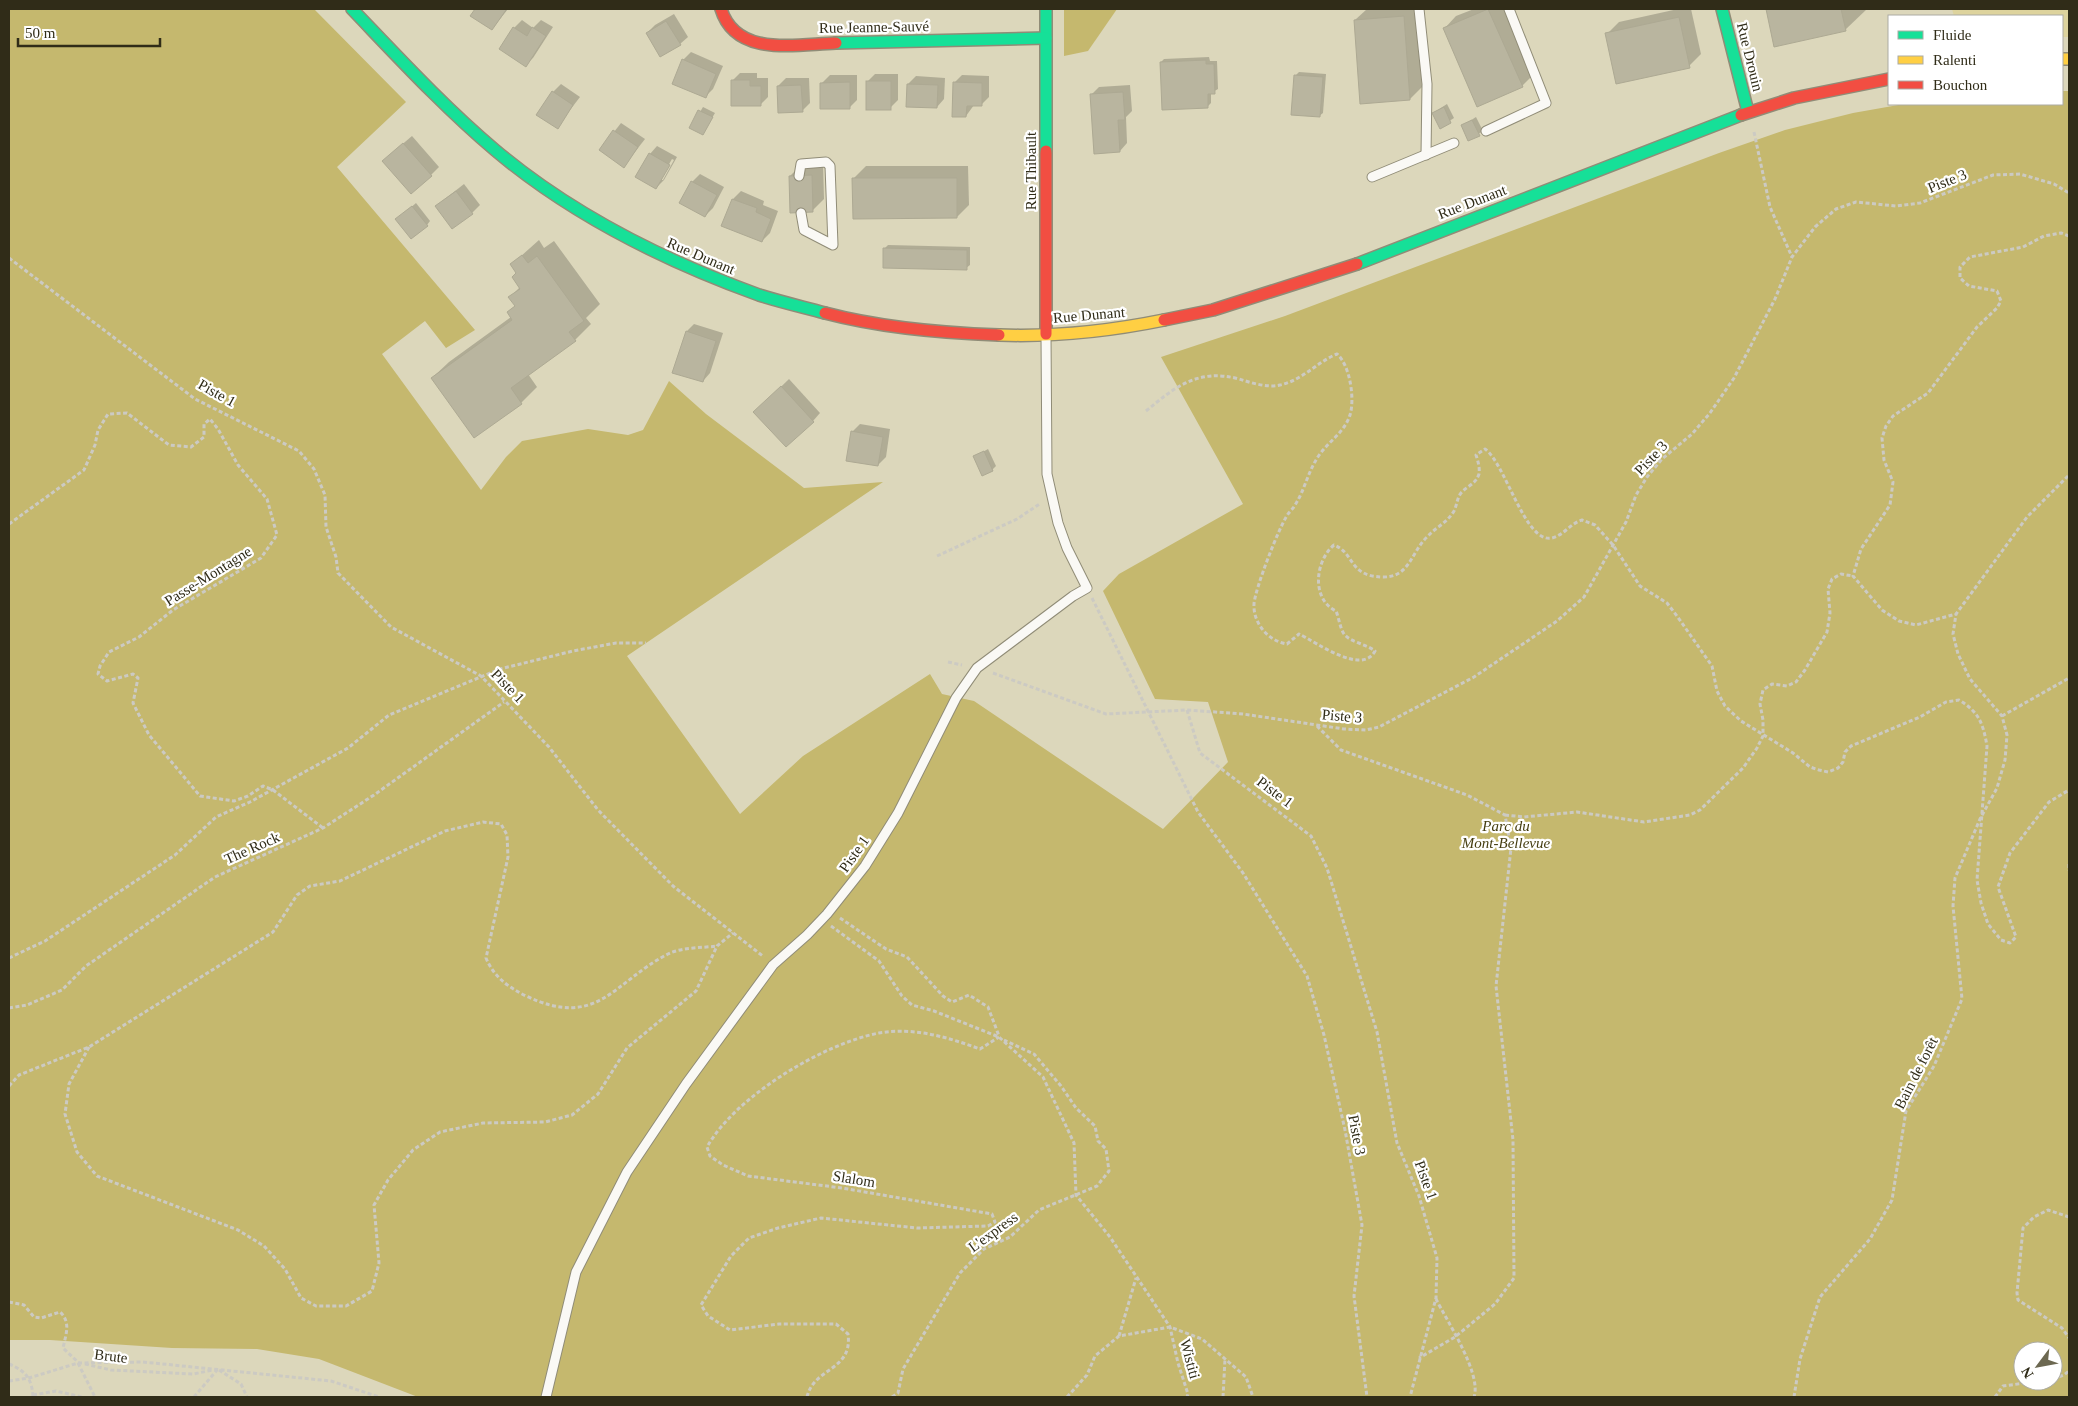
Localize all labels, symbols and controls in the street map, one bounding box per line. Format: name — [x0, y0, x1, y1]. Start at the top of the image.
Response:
scale bar — [18, 15, 160, 47]
legend — [1888, 15, 2063, 105]
street label: Rue Jeanne-Sauvé — [819, 18, 930, 36]
street label: Rue Drouin — [1734, 21, 1766, 94]
text: 50 m — [25, 25, 56, 41]
text: Fluide — [1933, 27, 1972, 43]
text: Ralenti — [1933, 52, 1976, 68]
text: Bouchon — [1933, 77, 1988, 93]
street label: Rue Thibault — [1023, 131, 1039, 210]
street label: Piste 3 — [1925, 166, 1969, 196]
street label: Rue Dunant — [1435, 181, 1509, 222]
street label: Rue Dunant — [665, 235, 738, 278]
street label: Rue Dunant — [1052, 304, 1126, 326]
street label: Piste 1 — [195, 376, 239, 410]
street label: Piste 3 — [1631, 438, 1671, 478]
street label: Passe-Montagne — [162, 543, 255, 609]
street label: Piste 1 — [488, 666, 528, 706]
street label: Piste 3 — [1321, 706, 1363, 726]
street label: Piste 1 — [1254, 773, 1296, 811]
park label: Parc du Mont-Bellevue — [1461, 818, 1550, 851]
street label: The Rock — [222, 829, 283, 867]
street label: Piste 1 — [836, 833, 872, 875]
street label: Bain de forêt — [1891, 1034, 1941, 1112]
street label: Piste 3 — [1345, 1114, 1369, 1156]
street label: Piste 1 — [1412, 1158, 1440, 1202]
street label: Slalom — [832, 1168, 877, 1190]
street label: L'express — [965, 1209, 1021, 1255]
street label: Wistiti — [1177, 1337, 1203, 1381]
north arrow — [2013, 1341, 2063, 1391]
street label: Brute — [93, 1346, 129, 1366]
text: N — [2018, 1364, 2036, 1381]

